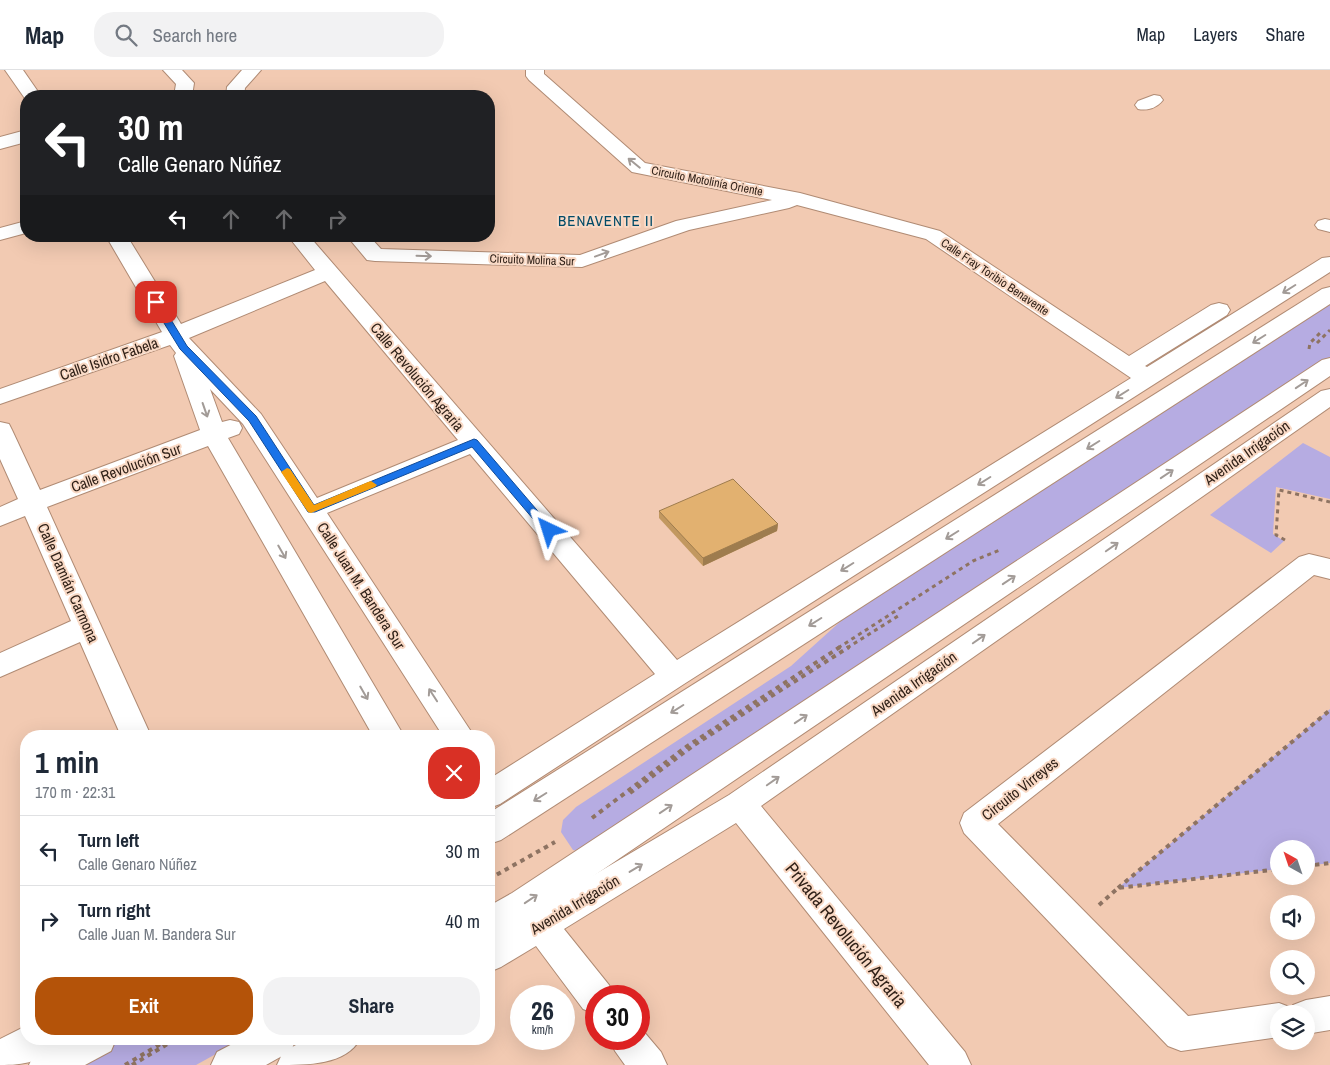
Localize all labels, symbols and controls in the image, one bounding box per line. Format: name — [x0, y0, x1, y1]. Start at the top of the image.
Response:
search box — [94, 12, 444, 57]
text: Map — [25, 19, 64, 51]
icon: search — [112, 21, 140, 49]
text: Search here — [152, 22, 237, 48]
text: Map — [1137, 22, 1165, 47]
text: Layers — [1193, 22, 1238, 47]
text: Share — [1266, 22, 1305, 47]
text: 30 m — [118, 104, 183, 151]
icon: left — [35, 110, 100, 175]
text: Calle Genaro Núñez — [118, 149, 281, 179]
one-way arrow — [628, 158, 641, 169]
street label: Circuito Motolinía Oriente — [650, 162, 764, 200]
icon: left — [164, 205, 192, 233]
icon: ahead — [217, 205, 245, 233]
icon: ahead — [270, 205, 298, 233]
icon: right — [323, 205, 351, 233]
district label: BENAVENTE II — [558, 210, 654, 231]
street label: Calle Fray Toribio Benavente — [938, 235, 1052, 319]
one-way arrow — [594, 249, 610, 258]
street label: Circuito Molina Sur — [489, 251, 575, 269]
one-way arrow — [416, 252, 432, 261]
pin — [135, 281, 177, 323]
one-way arrow — [1282, 284, 1296, 294]
icon: arrive — [142, 288, 170, 316]
street label: Calle Revolución Agraria — [366, 318, 469, 436]
street label: Calle Isidro Fabela — [57, 332, 161, 385]
one-way arrow — [1253, 335, 1267, 345]
one-way arrow — [1294, 379, 1308, 389]
one-way arrow — [1115, 389, 1129, 399]
one-way arrow — [201, 401, 210, 417]
street label: Avenida Irrigación — [1199, 415, 1294, 491]
street label: Calle Revolución Sur — [68, 438, 184, 497]
one-way arrow — [1086, 441, 1100, 451]
one-way arrow — [1159, 469, 1173, 479]
one-way arrow — [978, 476, 992, 486]
position arrow — [522, 503, 574, 555]
street label: Calle Juan M. Bandera Sur — [312, 518, 410, 653]
street label: Calle Damián Carmona — [33, 520, 104, 646]
one-way arrow — [945, 530, 959, 540]
one-way arrow — [1105, 542, 1119, 552]
one-way arrow — [278, 545, 288, 559]
one-way arrow — [840, 563, 854, 573]
one-way arrow — [1002, 575, 1016, 585]
one-way arrow — [808, 617, 822, 627]
one-way arrow — [972, 634, 986, 644]
street label: Avenida Irrigación — [866, 646, 961, 722]
one-way arrow — [359, 686, 369, 700]
one-way arrow — [427, 689, 437, 703]
one-way arrow — [671, 705, 685, 715]
one-way arrow — [794, 714, 808, 724]
text: 1 min — [35, 742, 99, 782]
button: close — [428, 747, 480, 799]
street label: Circuito Virreyes — [977, 752, 1062, 825]
one-way arrow — [766, 776, 780, 786]
text: 170 m · 22:31 — [35, 781, 115, 803]
one-way arrow — [534, 792, 548, 802]
one-way arrow — [659, 804, 673, 814]
text: Turn left — [78, 827, 139, 853]
icon: left — [35, 837, 63, 865]
text: 30 m — [445, 838, 480, 864]
north arrow — [1270, 840, 1315, 885]
map controls — [1270, 840, 1315, 1050]
text: Calle Genaro Núñez — [78, 853, 197, 875]
street label: Privada Revolución Agraria — [780, 857, 913, 1013]
one-way arrow — [628, 862, 642, 872]
street label: Avenida Irrigación — [525, 870, 623, 940]
one-way arrow — [524, 894, 538, 905]
button: sound — [1270, 895, 1315, 940]
text: Turn right — [78, 897, 150, 923]
icon: right — [35, 907, 63, 935]
text: 40 m — [445, 908, 480, 934]
text: Calle Juan M. Bandera Sur — [78, 923, 236, 945]
button: search — [1270, 950, 1315, 995]
button: Exit — [35, 977, 253, 1035]
button: Share — [263, 977, 480, 1035]
speed limit sign: 30 — [585, 985, 650, 1050]
text: 26 — [531, 994, 554, 1028]
button: layers — [1270, 1005, 1315, 1050]
text: km/h — [532, 1022, 553, 1038]

